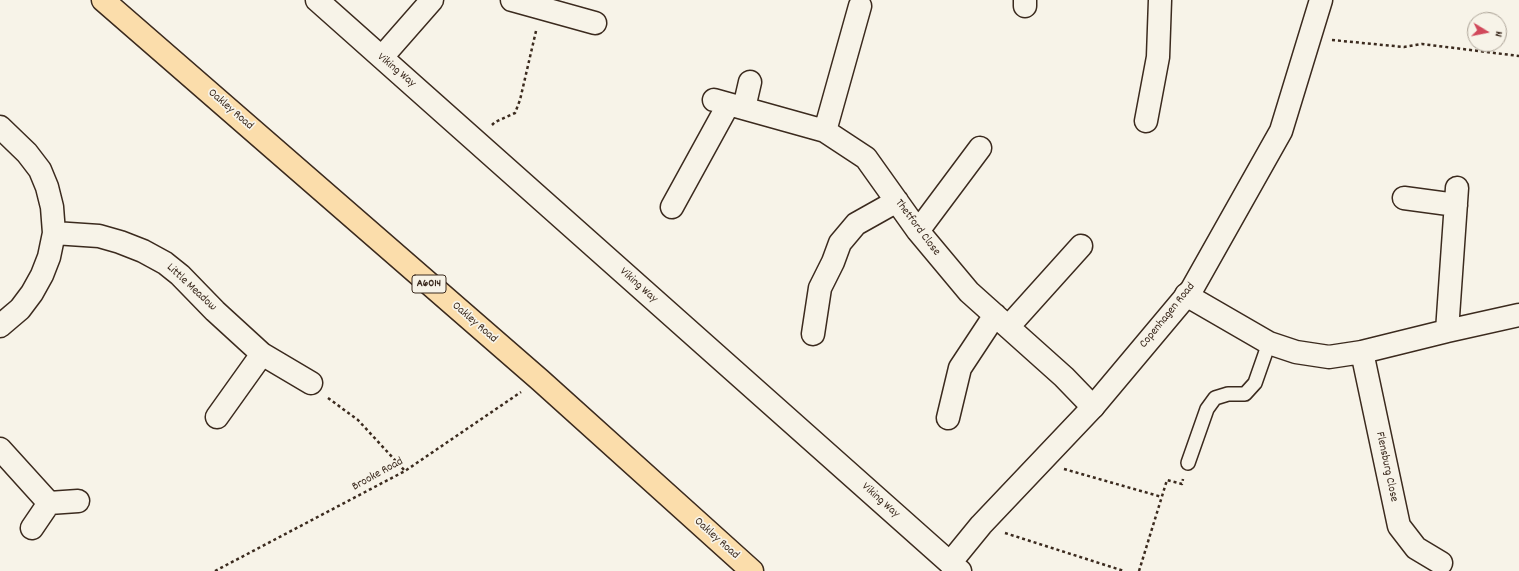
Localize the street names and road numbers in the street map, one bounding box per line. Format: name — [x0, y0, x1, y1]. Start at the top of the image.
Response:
street label: Viking Way — [374, 51, 418, 91]
street label: Oakley Road — [204, 86, 256, 134]
street label: Thetford Close — [891, 197, 943, 259]
street label: Little Meadow — [163, 261, 219, 315]
street label: Viking Way — [616, 265, 660, 307]
road number: A6014 — [412, 275, 446, 293]
street label: Copenhagen Road — [1137, 280, 1199, 352]
street label: Oakley Road — [448, 299, 500, 347]
street label: Flensburg Close — [1372, 431, 1400, 503]
street label: Brooke Road — [350, 455, 406, 495]
street label: Viking Way — [858, 480, 902, 522]
street label: Oakley Road — [691, 515, 741, 563]

